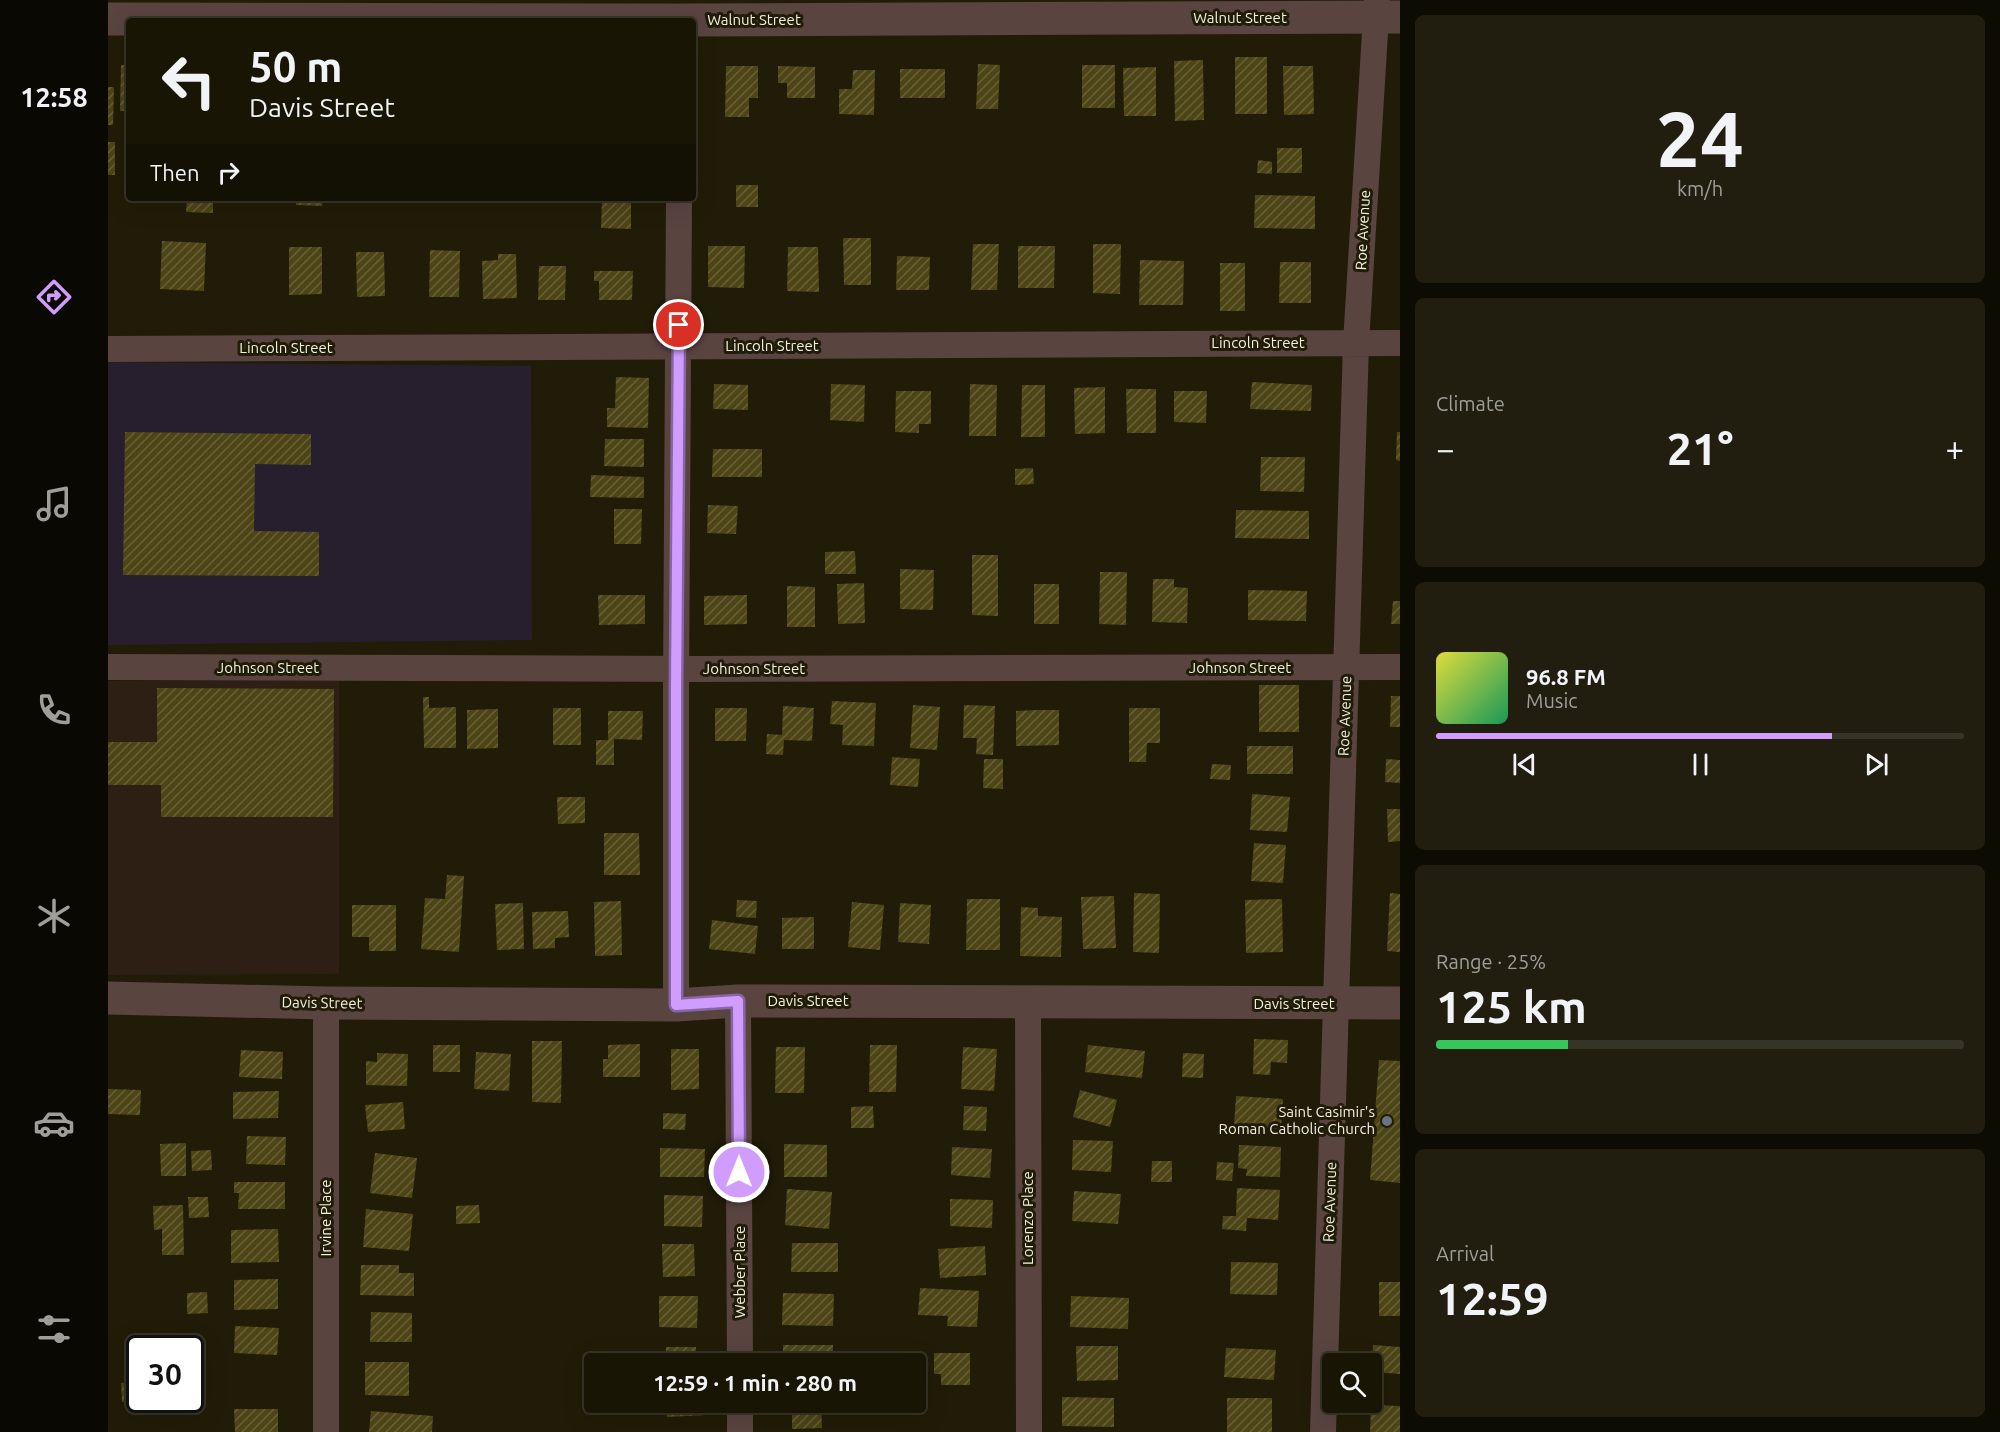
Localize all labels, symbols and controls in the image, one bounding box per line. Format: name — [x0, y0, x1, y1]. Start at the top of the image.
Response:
street label: Walnut Street — [1193, 9, 1287, 26]
street label: Walnut Street — [707, 11, 801, 28]
icon: left — [150, 42, 228, 120]
text: 50 m — [249, 43, 343, 90]
text: 12:58 — [20, 82, 88, 112]
text: Davis Street — [249, 92, 395, 122]
text: 24 — [1656, 94, 1744, 182]
icon: right — [212, 156, 245, 189]
text: Then — [150, 160, 200, 185]
text: km/h — [1677, 177, 1723, 200]
street label: Roe Avenue — [1352, 189, 1373, 271]
icon: directions — [33, 276, 75, 318]
pin — [653, 299, 704, 350]
icon: arrive — [662, 308, 695, 341]
street label: Lincoln Street — [1211, 334, 1305, 351]
street label: Lincoln Street — [725, 337, 819, 354]
street label: Lincoln Street — [239, 339, 333, 356]
text: Climate — [1436, 392, 1505, 415]
text: 21° — [1667, 423, 1733, 474]
text: − — [1436, 430, 1455, 467]
text: + — [1945, 430, 1964, 467]
icon: music — [33, 483, 75, 525]
street label: Johnson Street — [217, 659, 319, 676]
street label: Johnson Street — [1189, 659, 1291, 676]
street label: Johnson Street — [703, 660, 805, 677]
text: 96.8 FM — [1526, 664, 1606, 689]
street label: Roe Avenue — [1335, 676, 1354, 756]
icon: phone — [33, 689, 75, 731]
text: Music — [1526, 689, 1578, 712]
icon: previous — [1508, 748, 1541, 781]
icon: pause — [1684, 748, 1717, 781]
icon: next — [1860, 748, 1893, 781]
icon: climate — [33, 895, 75, 937]
text: Range · 25% — [1436, 950, 1546, 973]
text: 125 km — [1436, 981, 1587, 1032]
street label: Davis Street — [767, 992, 849, 1009]
street label: Davis Street — [281, 993, 363, 1012]
street label: Davis Street — [1253, 995, 1335, 1012]
icon: car — [33, 1102, 75, 1144]
place label: Saint Casimir's Roman Catholic Church — [1219, 1103, 1375, 1137]
marker: Saint Casimir's Roman Catholic Church — [1380, 1114, 1394, 1128]
position arrow — [707, 1140, 771, 1204]
street label: Roe Avenue — [1320, 1162, 1339, 1242]
street label: Lorenzo Place — [1019, 1171, 1036, 1265]
street label: Irvine Place — [317, 1180, 334, 1256]
street label: Webber Place — [731, 1226, 748, 1318]
text: Arrival — [1436, 1242, 1494, 1265]
text: 12:59 — [1436, 1273, 1549, 1324]
icon: filters — [33, 1308, 75, 1350]
speed limit sign: 30 — [126, 1335, 204, 1413]
map controls — [1322, 1353, 1382, 1413]
button: search — [1322, 1353, 1382, 1413]
text: 12:59 · 1 min · 280 m — [653, 1370, 857, 1395]

